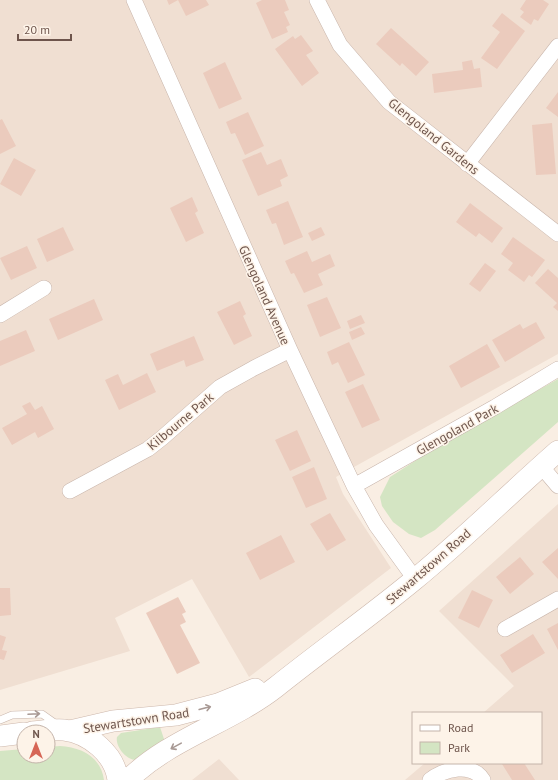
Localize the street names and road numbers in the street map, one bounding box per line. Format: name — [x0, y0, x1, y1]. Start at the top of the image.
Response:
street label: Glengoland Gardens — [385, 94, 483, 178]
street label: Glengoland Avenue — [235, 243, 294, 348]
street label: Kilbourne Park — [144, 388, 218, 454]
street label: Glengoland Park — [413, 400, 502, 459]
street label: Stewartstown Road — [382, 525, 474, 608]
street label: Stewartstown Road — [82, 704, 190, 737]

